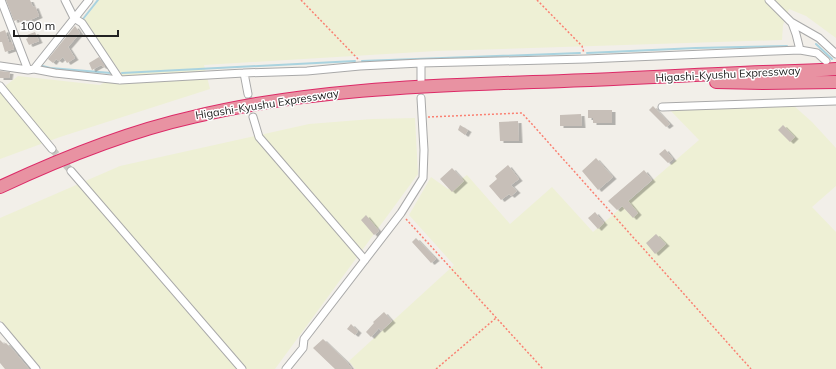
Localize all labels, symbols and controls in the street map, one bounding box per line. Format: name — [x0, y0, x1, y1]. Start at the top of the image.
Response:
scale bar — [14, 12, 118, 38]
text: 100 m — [20, 18, 55, 33]
street label: Higashi-Kyushu Expressway — [655, 63, 801, 85]
street label: Higashi-Kyushu Expressway — [194, 86, 340, 122]

